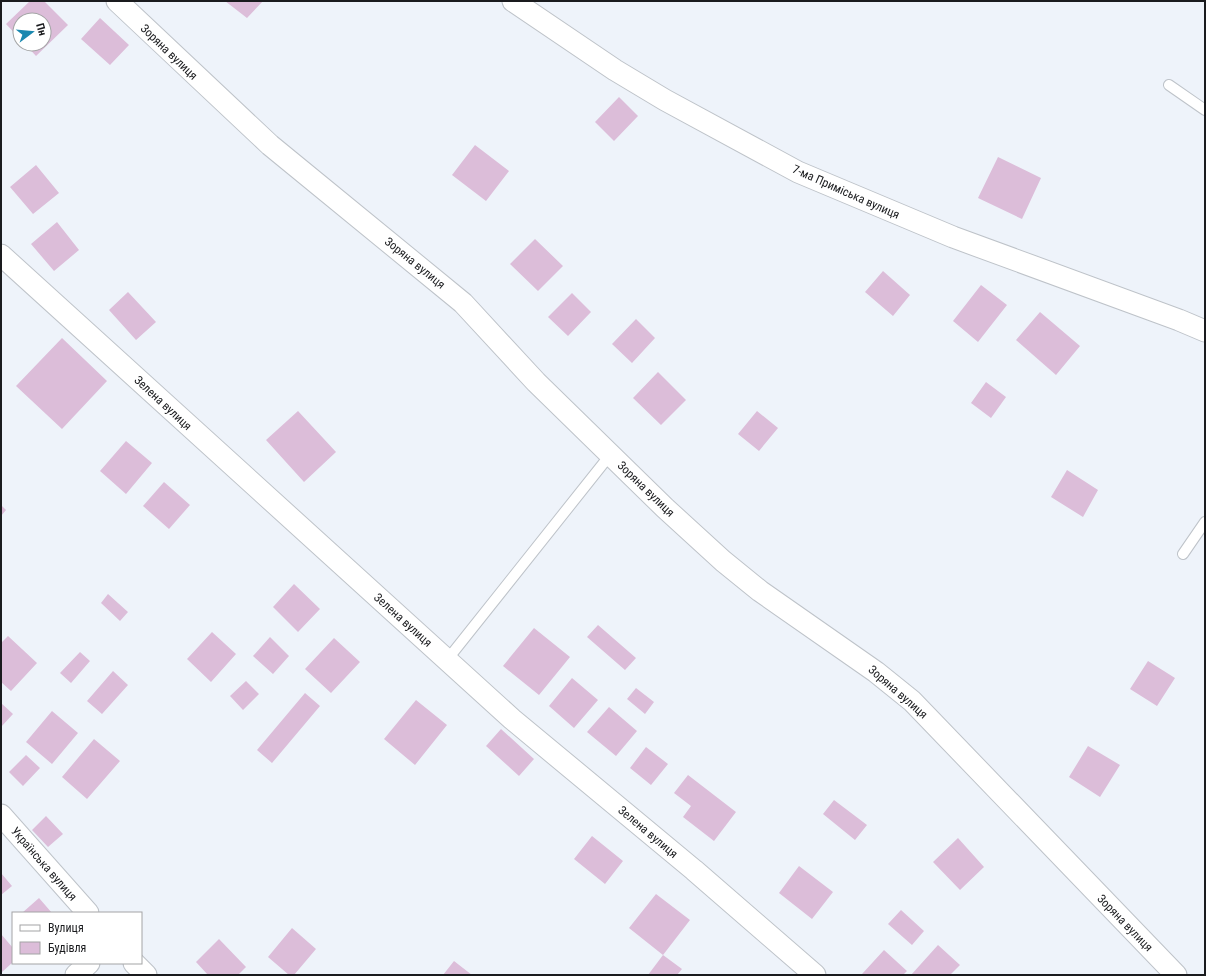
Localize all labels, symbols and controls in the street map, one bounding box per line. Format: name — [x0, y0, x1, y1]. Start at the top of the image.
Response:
north arrow — [12, 12, 52, 52]
street label: Зоряна вулиця — [138, 21, 200, 83]
text: Пн — [33, 22, 49, 37]
street label: 7-ма Приміська вулиця — [790, 162, 902, 222]
street label: Зоряна вулиця — [382, 234, 448, 292]
street label: Зелена вулиця — [131, 373, 195, 433]
street label: Зоряна вулиця — [615, 458, 677, 520]
street label: Зелена вулиця — [371, 590, 435, 650]
street label: Зоряна вулиця — [866, 663, 930, 721]
street label: Зелена вулиця — [615, 803, 681, 861]
street label: Українська вулиця — [8, 824, 80, 904]
street label: Зоряна вулиця — [1094, 892, 1156, 954]
legend — [12, 912, 142, 964]
text: Вулиця — [48, 921, 84, 935]
text: Будівля — [48, 941, 86, 955]

